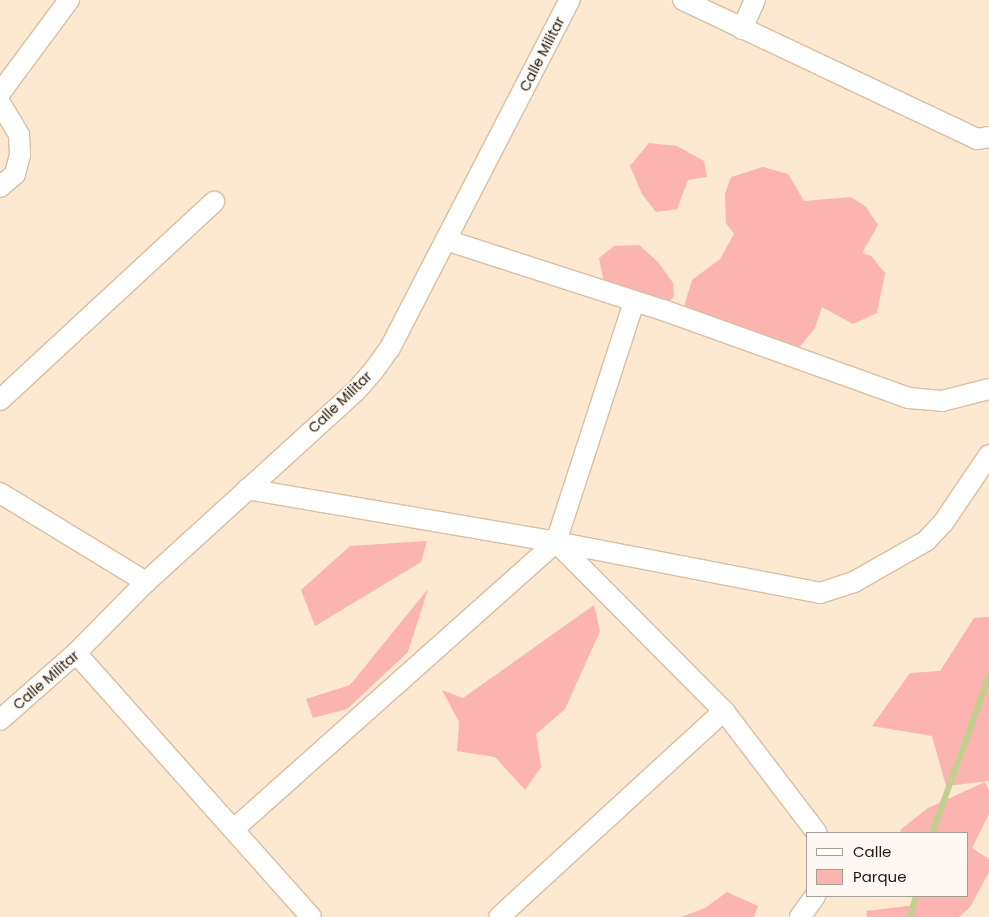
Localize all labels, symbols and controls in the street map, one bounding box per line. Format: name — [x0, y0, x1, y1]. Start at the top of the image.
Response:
street label: Calle Militar — [516, 14, 568, 94]
street label: Calle Militar — [305, 368, 375, 436]
street label: Calle Militar — [10, 647, 82, 713]
legend — [806, 832, 969, 897]
text: Calle — [853, 841, 891, 862]
text: Parque — [853, 866, 906, 887]

